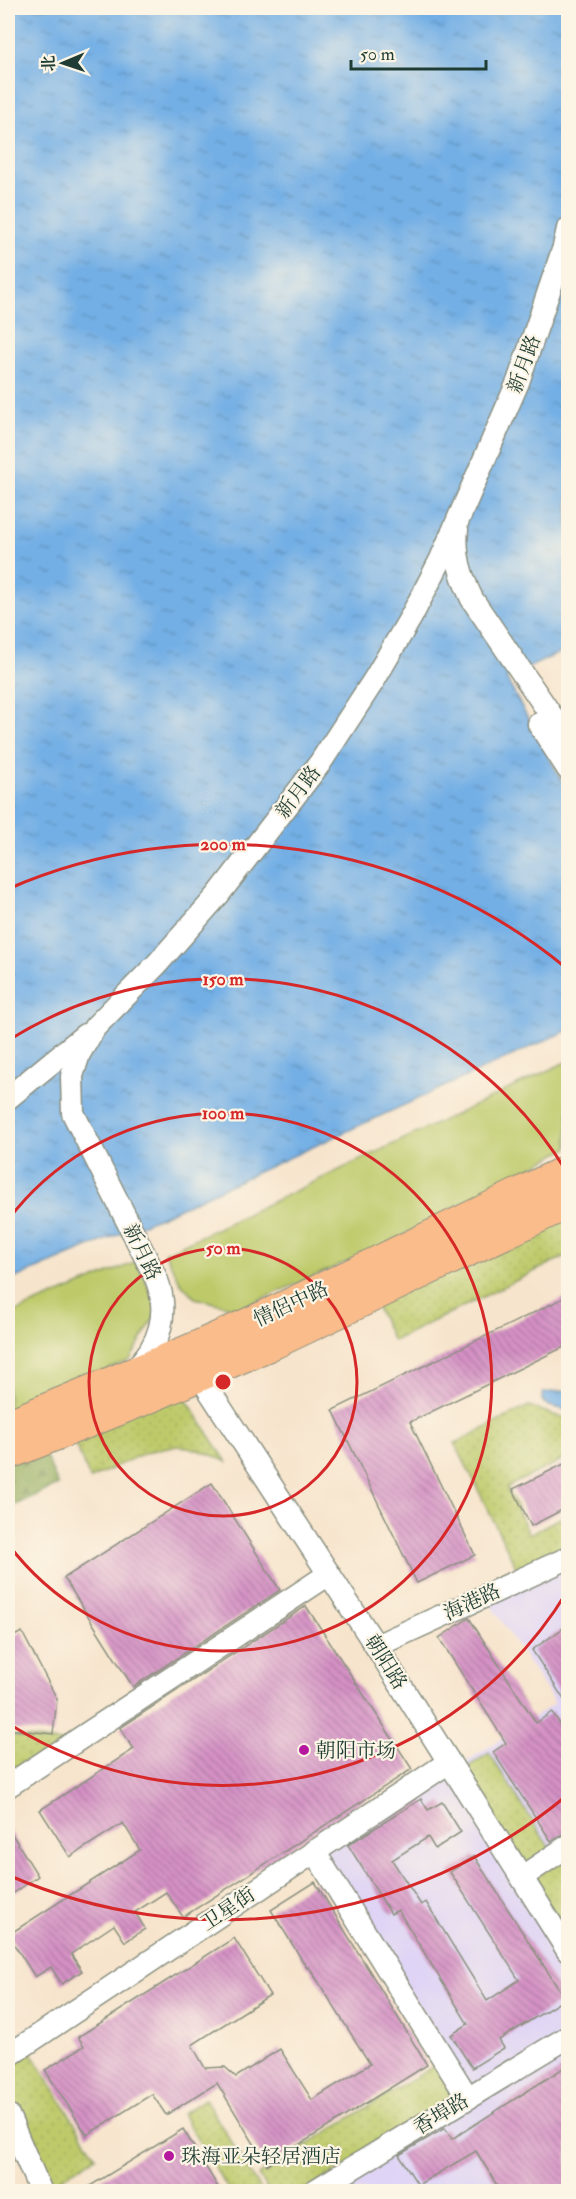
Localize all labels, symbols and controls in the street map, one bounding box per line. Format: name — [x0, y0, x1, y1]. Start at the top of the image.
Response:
north arrow — [33, 33, 93, 93]
scale bar — [351, 33, 486, 71]
text: 50 m — [360, 43, 395, 66]
text: 北 — [39, 55, 59, 72]
street label: 新月路 — [502, 332, 546, 396]
street label: 新月路 — [270, 761, 326, 823]
text: 200 m — [200, 833, 247, 856]
text: 150 m — [202, 968, 245, 991]
text: 100 m — [202, 1102, 245, 1125]
street label: 新月路 — [118, 1220, 166, 1284]
text: 50 m — [206, 1237, 241, 1260]
street label: 情侶中路 — [249, 1276, 333, 1332]
centre of rings — [213, 1372, 233, 1392]
street label: 海港路 — [440, 1578, 504, 1626]
street label: 朝阳路 — [360, 1630, 412, 1694]
place label: 朝阳市场 — [316, 1738, 396, 1763]
marker: 朝阳市场 — [297, 1743, 311, 1757]
street label: 卫星街 — [196, 1882, 260, 1936]
street label: 香埠路 — [409, 2088, 473, 2140]
place label: 珠海亚朵轻居酒店 — [181, 2144, 341, 2169]
marker: 珠海亚朵轻居酒店 — [162, 2149, 176, 2163]

